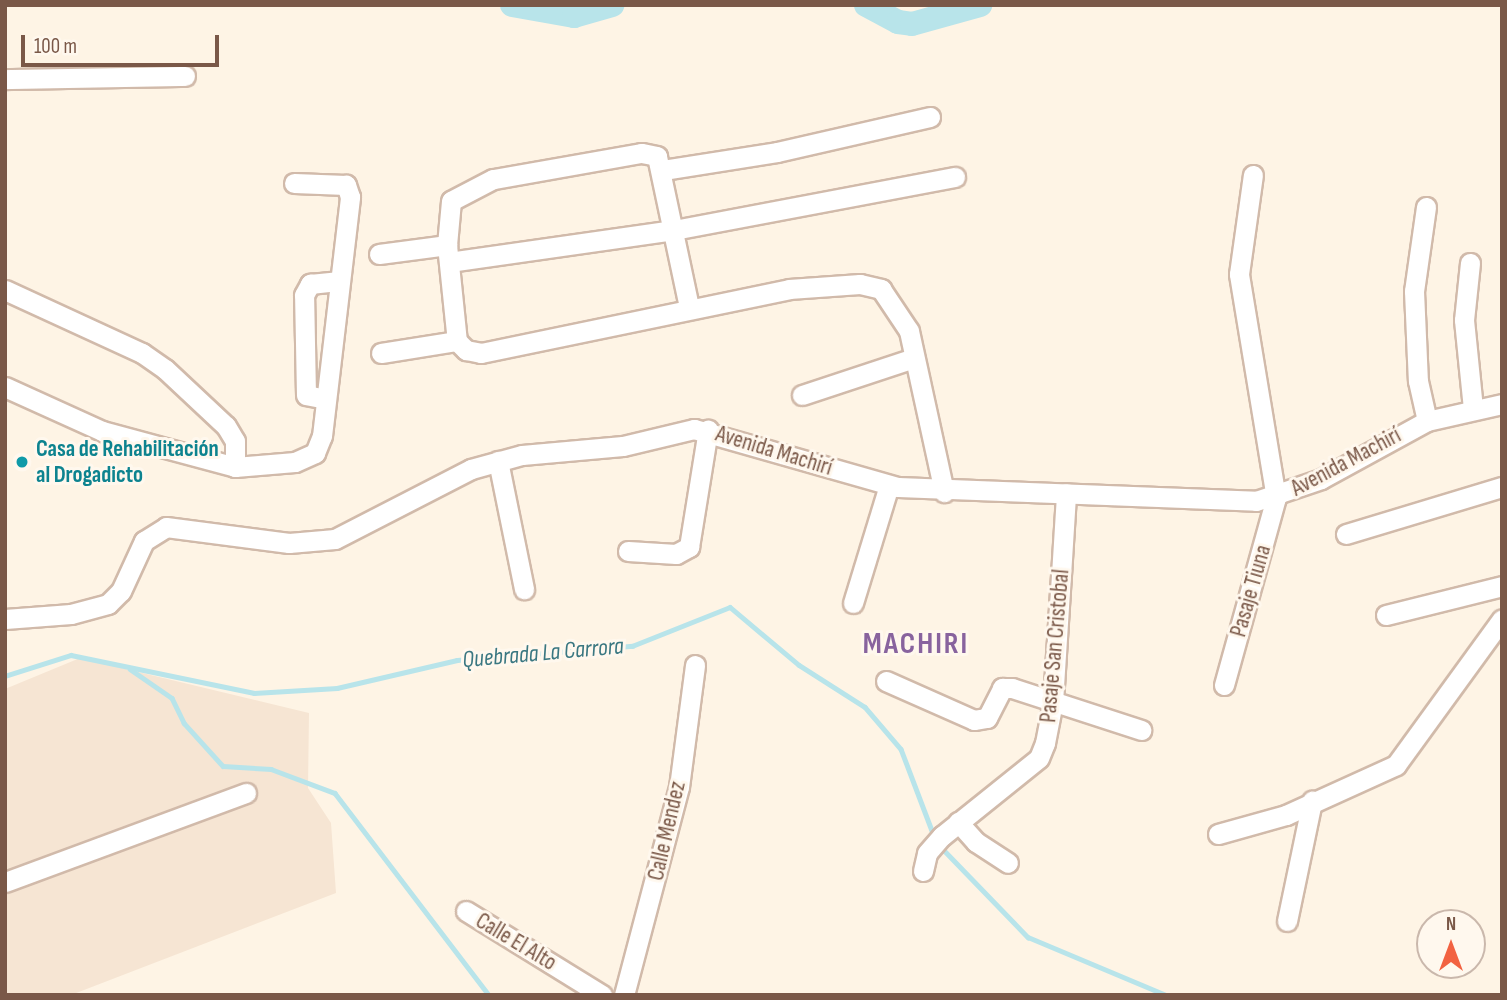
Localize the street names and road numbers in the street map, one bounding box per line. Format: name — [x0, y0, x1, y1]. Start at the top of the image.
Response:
street label: Avenida Machirí — [712, 420, 836, 482]
street label: Avenida Machirí — [1286, 422, 1406, 502]
street label: Pasaje Tiuna — [1225, 542, 1277, 640]
street label: Pasaje San Cristobal — [1035, 568, 1075, 724]
street label: Calle Mendez — [642, 779, 692, 883]
street label: Calle El Alto — [471, 907, 561, 977]

